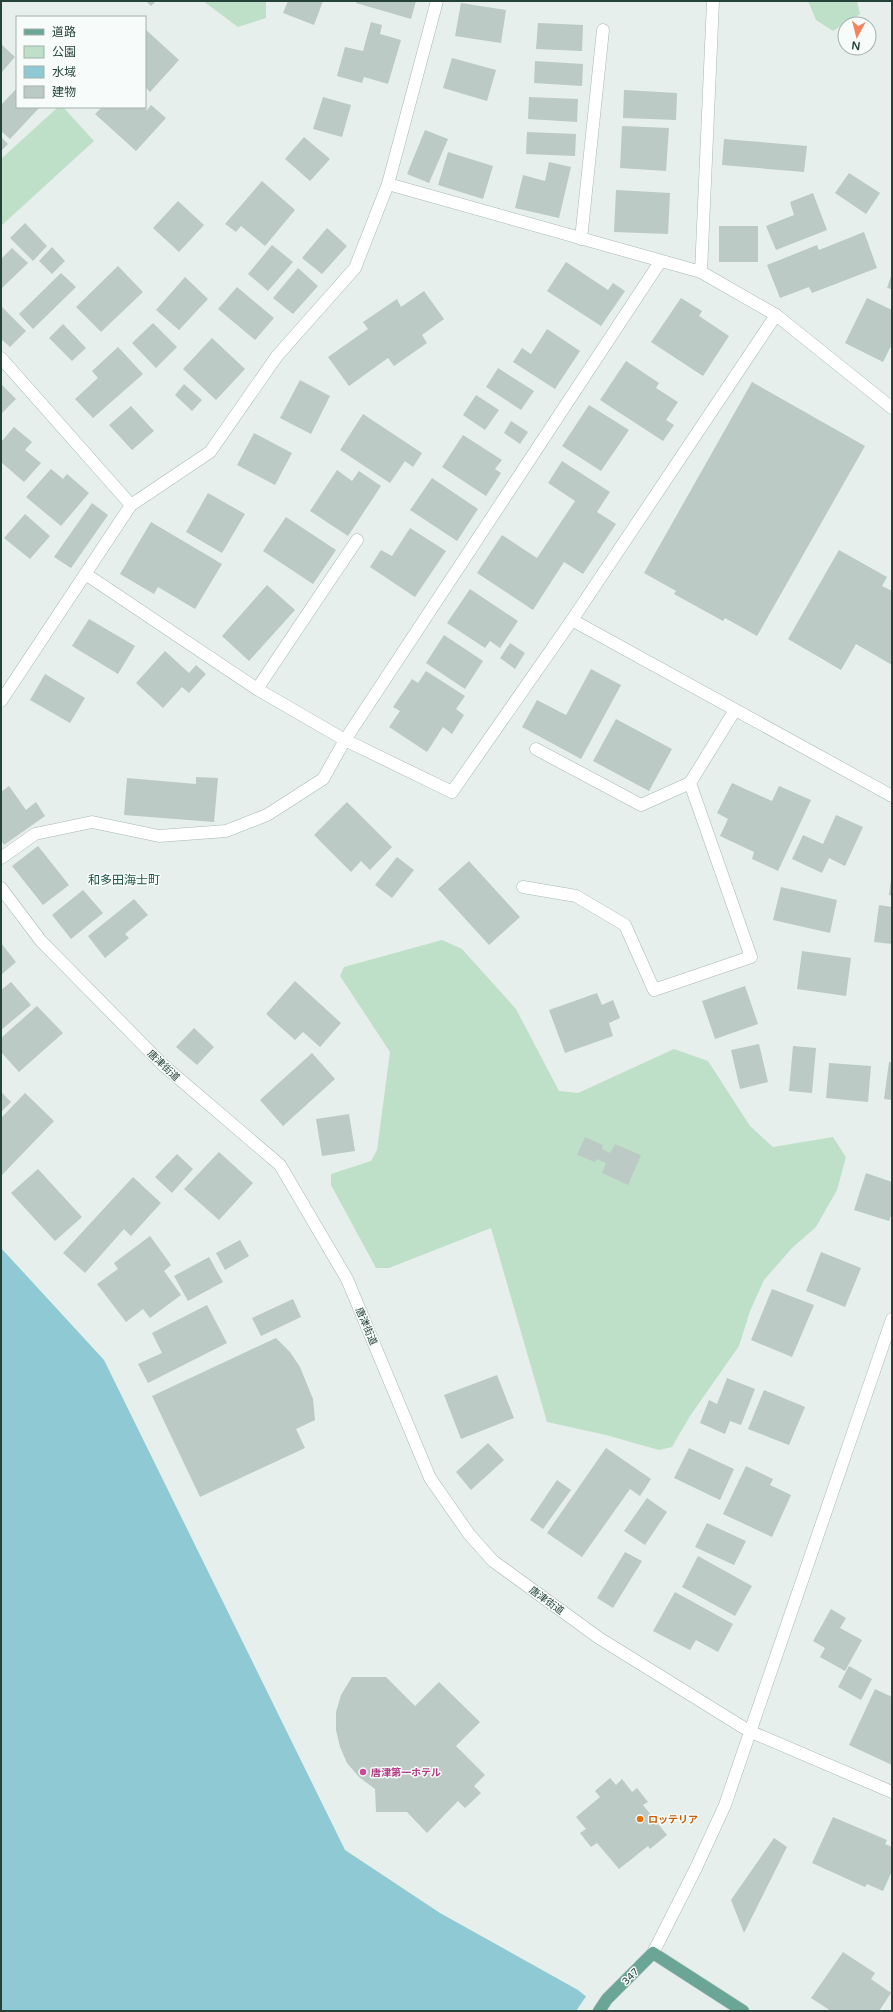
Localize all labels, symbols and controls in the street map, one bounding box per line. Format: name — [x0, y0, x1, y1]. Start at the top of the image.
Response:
legend — [16, 16, 146, 108]
north arrow — [837, 16, 877, 56]
text: 道路 — [52, 25, 76, 39]
text: N — [851, 38, 861, 52]
text: 公園 — [52, 45, 76, 59]
text: 水域 — [52, 65, 76, 79]
text: 建物 — [52, 85, 76, 99]
district label: 和多田海士町 — [88, 873, 160, 887]
street label: 唐津街道 — [145, 1048, 182, 1084]
street label: 唐津街道 — [353, 1306, 379, 1347]
street label: 唐津街道 — [527, 1584, 566, 1617]
marker: 唐津第一ホテル — [358, 1767, 368, 1777]
place label: 唐津第一ホテル — [371, 1767, 441, 1779]
marker: ロッテリア — [635, 1814, 645, 1824]
place label: ロッテリア — [648, 1814, 698, 1826]
street label: 347 — [620, 1966, 642, 1988]

